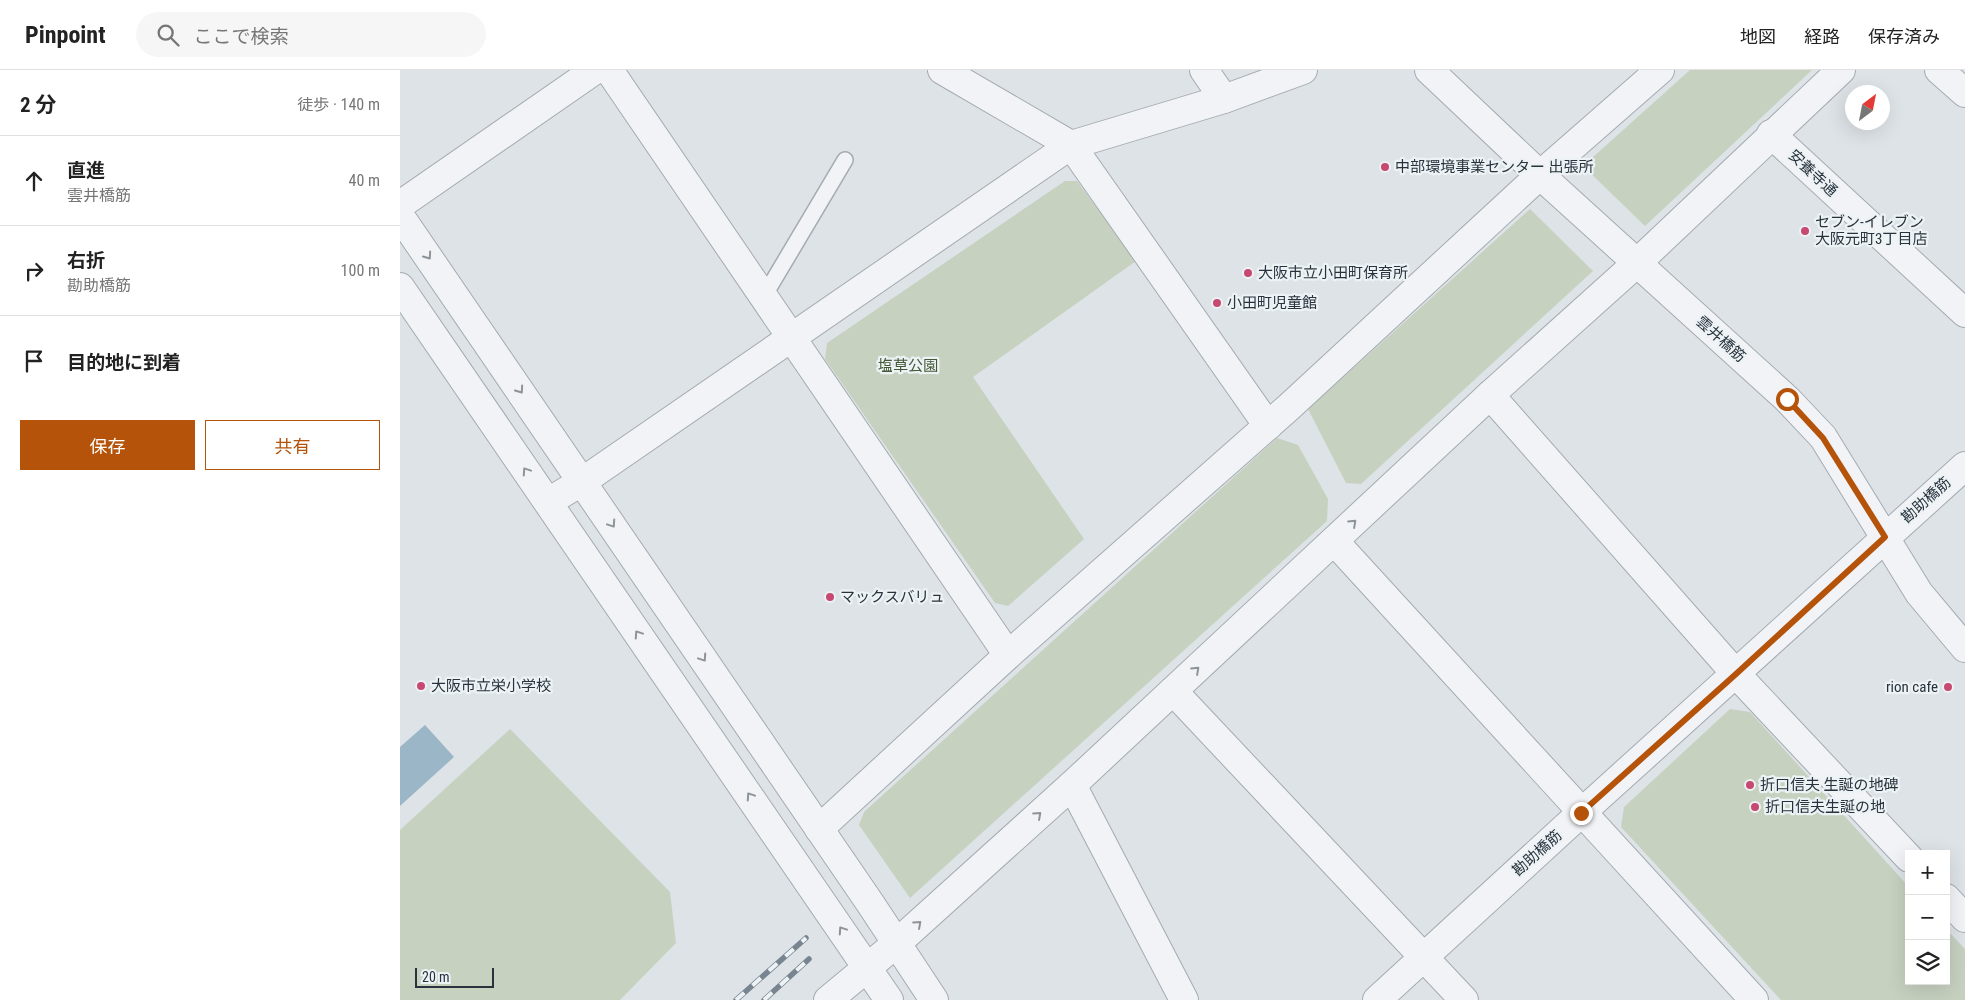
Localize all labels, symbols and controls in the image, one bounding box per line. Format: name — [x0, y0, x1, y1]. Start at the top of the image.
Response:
search box — [136, 12, 486, 57]
text: Pinpoint — [25, 21, 106, 49]
icon: search — [154, 21, 182, 49]
text: ここで検索 — [194, 25, 289, 48]
text: 地図 — [1740, 26, 1776, 47]
text: 経路 — [1804, 26, 1840, 47]
text: 保存済み — [1868, 26, 1940, 47]
north arrow — [1845, 85, 1890, 130]
text: 2 分 — [20, 93, 56, 117]
text: 徒歩 · 140 m — [297, 95, 380, 114]
street label: 安養寺通 — [1785, 146, 1841, 200]
place label: 中部環境事業センター 出張所 — [1395, 158, 1593, 176]
text: 直進 — [67, 159, 105, 182]
marker: 中部環境事業センター 出張所 — [1379, 161, 1391, 173]
icon: ahead — [20, 167, 48, 195]
text: 40 m — [348, 171, 380, 190]
text: 雲井橋筋 — [67, 186, 131, 205]
place label: セブン-イレブン 大阪元町3丁目店 — [1815, 213, 1927, 248]
marker: セブン-イレブン 大阪元町3丁目店 — [1799, 225, 1811, 237]
text: 右折 — [67, 249, 105, 272]
one-way arrow — [422, 250, 431, 260]
icon: right — [20, 257, 48, 285]
text: 100 m — [341, 261, 380, 280]
place label: 大阪市立小田町保育所 — [1258, 264, 1408, 282]
marker: 大阪市立小田町保育所 — [1242, 267, 1254, 279]
text: 勘助橋筋 — [67, 276, 131, 295]
place label: 小田町児童館 — [1227, 294, 1317, 312]
marker: 小田町児童館 — [1211, 297, 1223, 309]
street label: 雲井橋筋 — [1693, 312, 1749, 366]
icon: arrive — [20, 347, 48, 375]
text: 目的地に到着 — [67, 351, 181, 374]
park label: 塩草公園 — [878, 357, 938, 375]
one-way arrow — [514, 384, 523, 393]
route start — [1776, 388, 1799, 411]
button: 保存 — [20, 420, 195, 470]
button: 共有 — [205, 420, 380, 470]
one-way arrow — [523, 467, 533, 476]
street label: 勘助橋筋 — [1898, 473, 1954, 527]
one-way arrow — [606, 518, 615, 527]
one-way arrow — [1348, 520, 1357, 529]
place label: マックスバリュ — [840, 588, 945, 606]
marker: マックスバリュ — [824, 591, 836, 603]
one-way arrow — [635, 630, 644, 639]
one-way arrow — [697, 652, 706, 662]
one-way arrow — [1191, 666, 1200, 675]
place label: 大阪市立栄小学校 — [431, 677, 551, 695]
place label: rion cafe — [1886, 678, 1938, 696]
marker: 大阪市立栄小学校 — [415, 680, 427, 692]
marker: rion cafe — [1942, 681, 1954, 693]
place label: 折口信夫 生誕の地碑 — [1760, 776, 1898, 794]
marker: 折口信夫 生誕の地碑 — [1744, 779, 1756, 791]
one-way arrow — [747, 793, 756, 802]
place label: 折口信夫生誕の地 — [1765, 798, 1885, 816]
marker: 折口信夫生誕の地 — [1749, 801, 1761, 813]
route end — [1570, 802, 1593, 825]
one-way arrow — [1033, 812, 1042, 821]
street label: 勘助橋筋 — [1509, 826, 1565, 880]
map controls — [1905, 850, 1950, 985]
button: + — [1905, 850, 1950, 895]
button: − — [1905, 895, 1950, 940]
one-way arrow — [912, 921, 921, 930]
one-way arrow — [839, 927, 848, 936]
button: layers — [1905, 940, 1950, 985]
scale bar — [415, 965, 494, 988]
text: 20 m — [422, 969, 450, 985]

